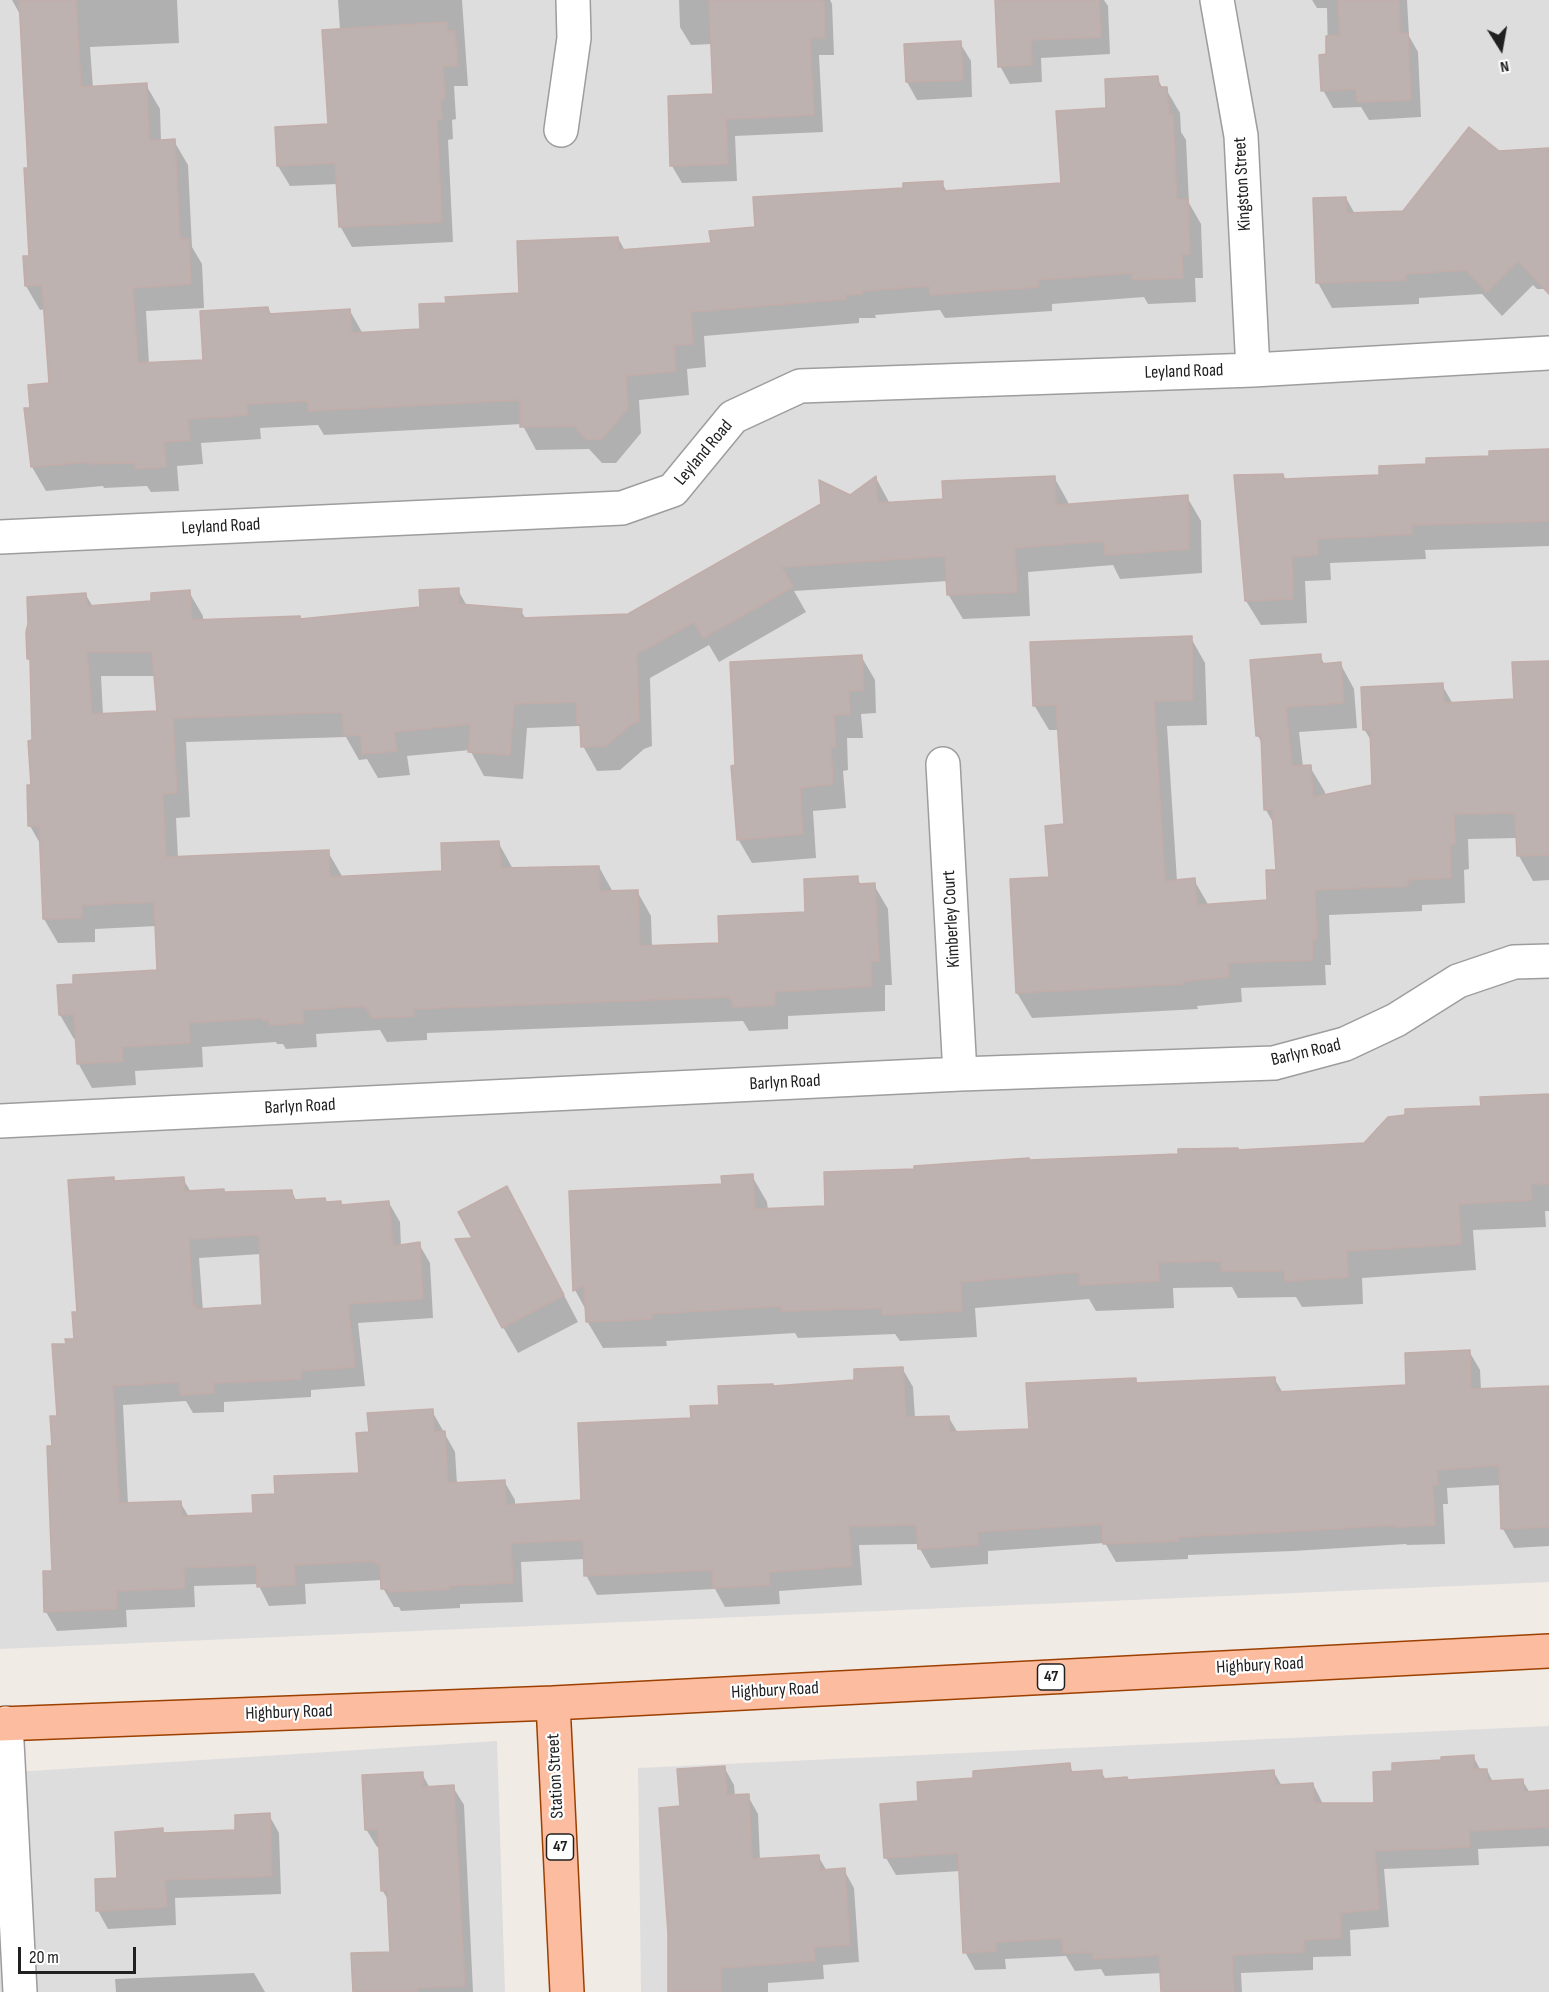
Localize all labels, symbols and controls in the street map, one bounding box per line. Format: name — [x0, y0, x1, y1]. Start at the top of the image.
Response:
north arrow — [1471, 18, 1531, 78]
text: N — [1499, 56, 1511, 76]
street label: Kingston Street — [1230, 136, 1256, 232]
street label: Leyland Road — [1144, 360, 1224, 384]
street label: Leyland Road — [670, 416, 738, 490]
street label: Leyland Road — [181, 514, 261, 540]
street label: Kimberley Court — [939, 870, 965, 968]
street label: Barlyn Road — [1269, 1034, 1343, 1072]
street label: Barlyn Road — [749, 1070, 821, 1096]
street label: Barlyn Road — [264, 1094, 336, 1120]
street label: Highbury Road — [1216, 1653, 1304, 1679]
road number: 47 — [1038, 1664, 1064, 1690]
street label: Highbury Road — [731, 1678, 819, 1704]
street label: Highbury Road — [245, 1701, 333, 1725]
street label: Station Street — [543, 1733, 569, 1819]
road number: 47 — [546, 1834, 574, 1860]
scale bar — [21, 1935, 140, 1973]
text: 20 m — [29, 1947, 59, 1968]

